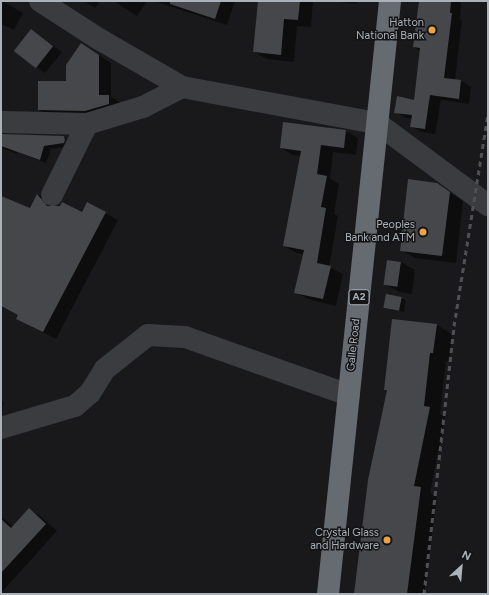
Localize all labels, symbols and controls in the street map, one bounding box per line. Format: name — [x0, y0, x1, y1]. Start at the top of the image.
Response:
place label: Hatton National Bank — [356, 17, 424, 43]
marker: Hatton National Bank — [427, 25, 437, 35]
place label: Peoples Bank and ATM — [345, 219, 415, 245]
marker: Peoples Bank and ATM — [418, 227, 428, 237]
road number: A2 — [348, 289, 370, 305]
street label: Galle Road — [345, 318, 363, 372]
place label: Crystal Glass and Hardware — [310, 527, 379, 553]
marker: Crystal Glass and Hardware — [382, 535, 392, 545]
north arrow — [441, 547, 481, 587]
text: N — [460, 548, 473, 563]

